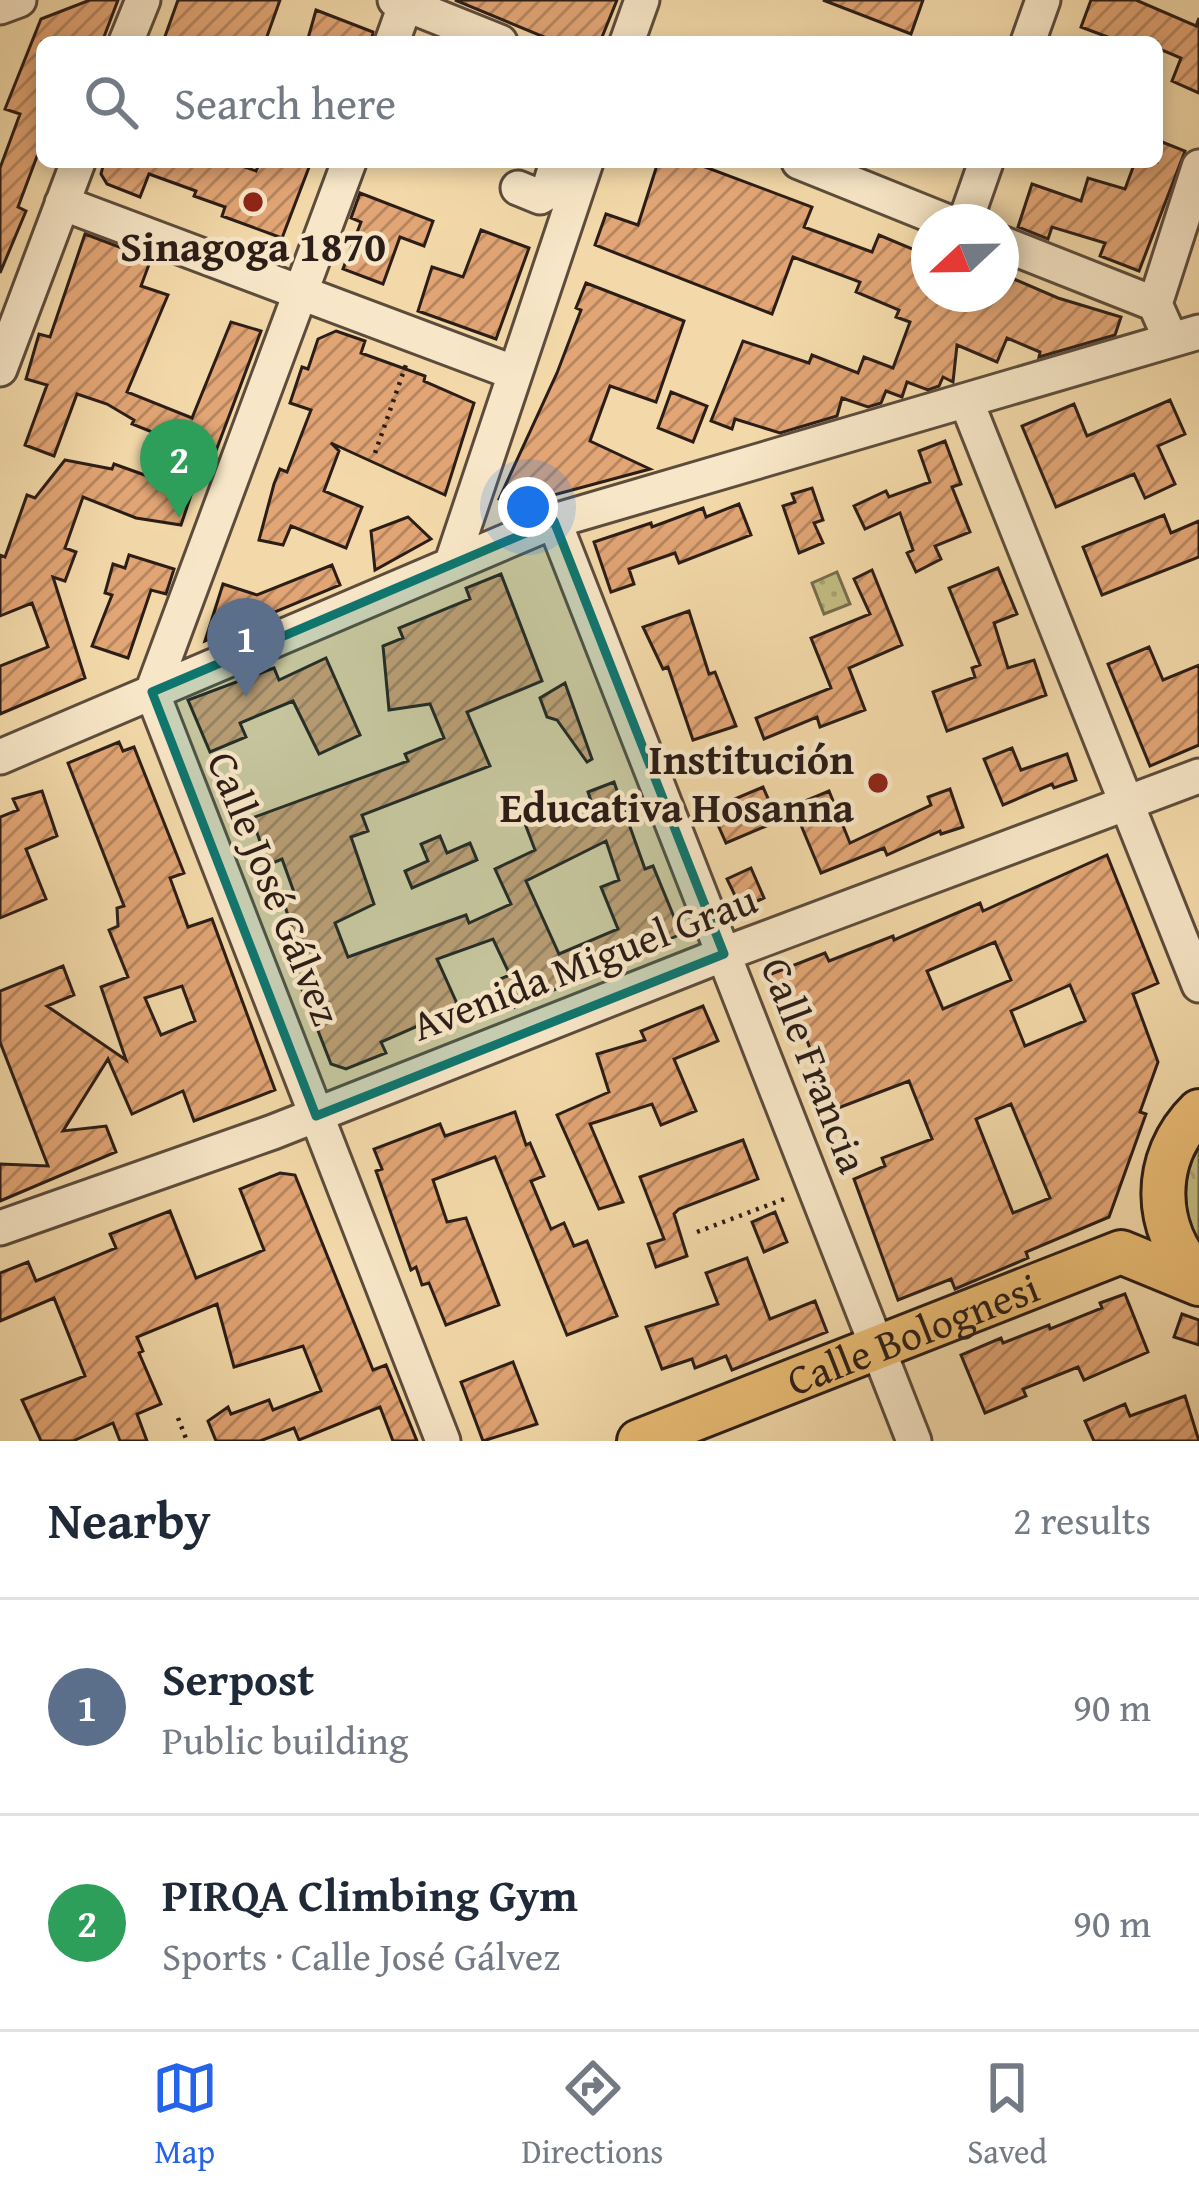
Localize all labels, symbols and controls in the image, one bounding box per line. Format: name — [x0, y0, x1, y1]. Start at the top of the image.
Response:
search box — [36, 36, 1163, 168]
icon: search — [78, 69, 144, 135]
text: Search here — [174, 70, 396, 135]
marker: Sinagoga 1870 — [240, 189, 266, 215]
north arrow — [911, 204, 1019, 312]
place label: Sinagoga 1870 — [120, 215, 386, 276]
pin: 2 — [140, 419, 218, 518]
your location — [498, 477, 558, 537]
pin: 1 — [207, 598, 285, 697]
place label: Institución Educativa Hosanna — [500, 728, 854, 837]
street label: Calle José Gálvez — [193, 742, 358, 1034]
marker: Institución Educativa Hosanna — [865, 770, 891, 796]
street label: Avenida Miguel Grau — [403, 868, 765, 1055]
street label: Calle Francia — [746, 948, 885, 1182]
street label: Calle Bolognesi — [777, 1256, 1048, 1410]
text: Nearby — [48, 1482, 211, 1557]
text: 2 results — [1013, 1491, 1151, 1548]
text: Serpost — [162, 1646, 314, 1711]
text: 1 — [77, 1678, 97, 1735]
text: 90 m — [1073, 1678, 1151, 1735]
text: Public building — [162, 1711, 408, 1768]
text: PIRQA Climbing Gym — [162, 1862, 578, 1927]
text: 2 — [77, 1894, 97, 1951]
text: 90 m — [1073, 1894, 1151, 1951]
text: Sports · Calle José Gálvez — [162, 1927, 560, 1984]
tab: Map — [152, 2055, 218, 2175]
tab: Directions — [522, 2055, 663, 2175]
tab: Saved — [967, 2055, 1047, 2175]

